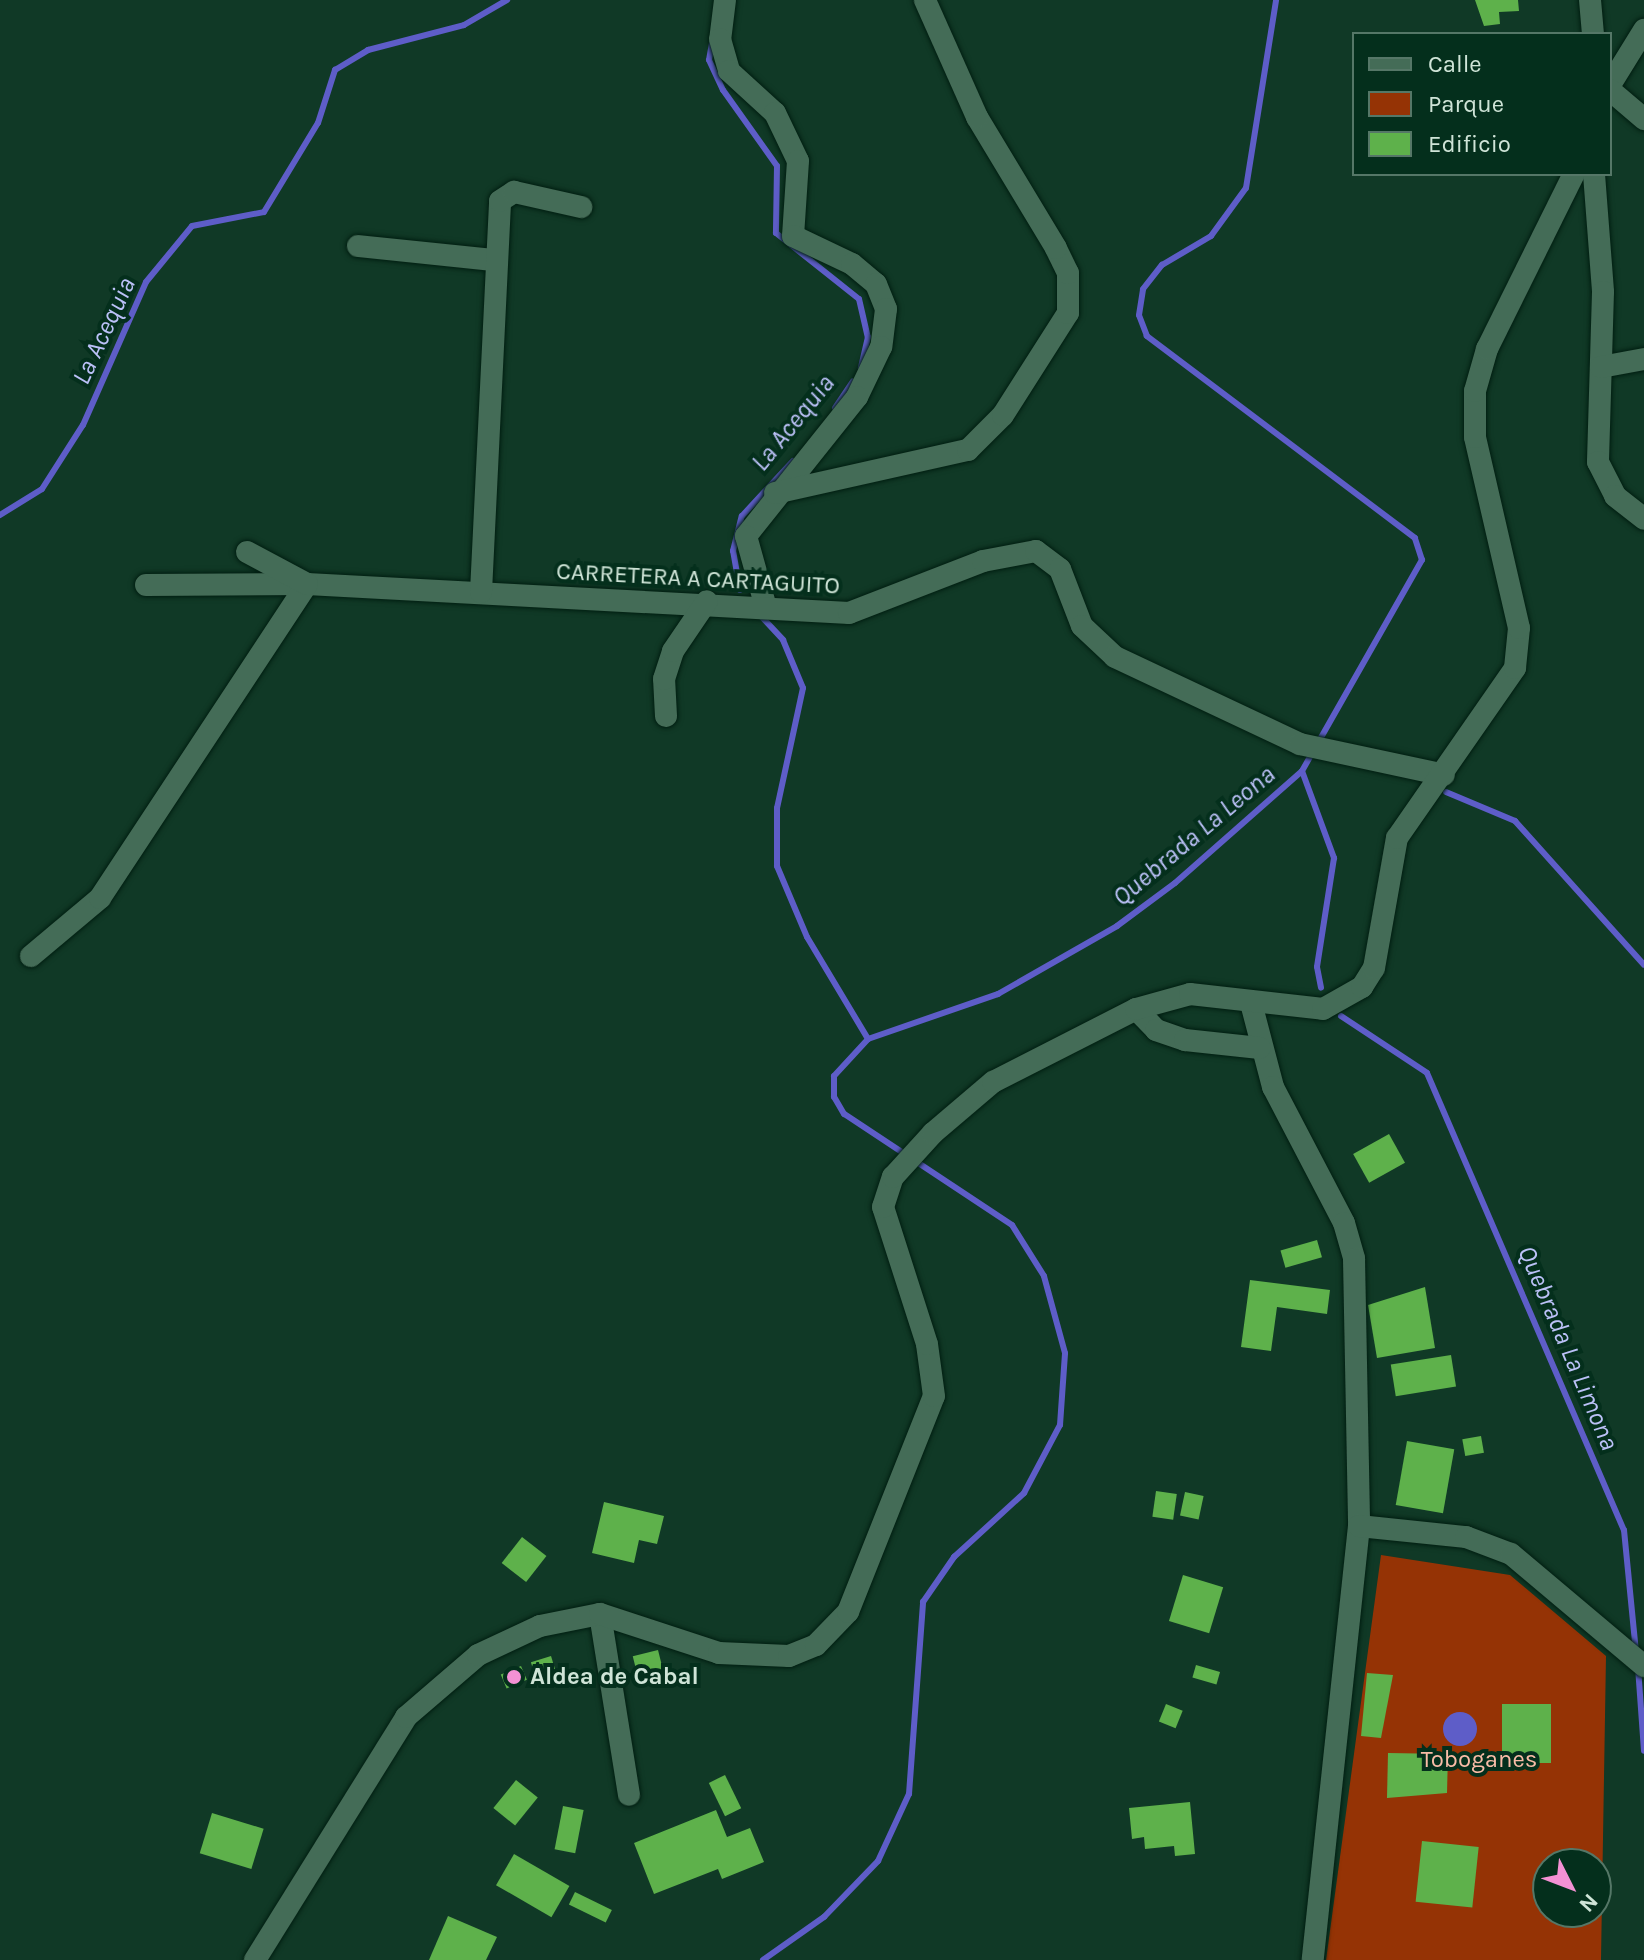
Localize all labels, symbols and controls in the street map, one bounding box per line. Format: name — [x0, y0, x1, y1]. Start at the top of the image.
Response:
legend — [1352, 32, 1612, 176]
text: Calle — [1428, 50, 1482, 78]
text: Parque — [1428, 90, 1504, 118]
text: Edificio — [1428, 130, 1511, 158]
water label: La Acequia — [66, 272, 142, 390]
water label: La Acequia — [745, 368, 841, 478]
street label: CARRETERA A CARTAGUITO — [555, 557, 841, 601]
water label: Quebrada La Leona — [1106, 759, 1282, 913]
water label: Quebrada La Limona — [1511, 1241, 1625, 1455]
place label: Aldea de Cabal — [530, 1663, 699, 1691]
marker: Aldea de Cabal — [505, 1668, 523, 1686]
park label: Toboganes — [1421, 1746, 1537, 1774]
north arrow — [1532, 1848, 1612, 1928]
text: N — [1573, 1888, 1603, 1917]

